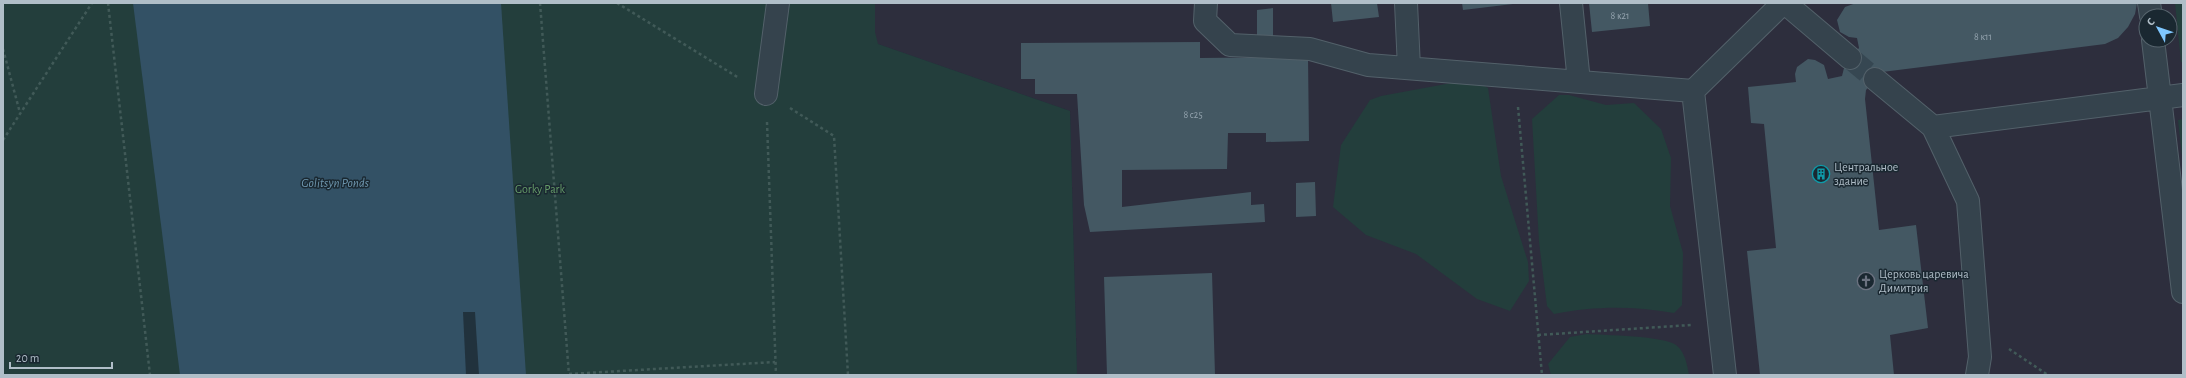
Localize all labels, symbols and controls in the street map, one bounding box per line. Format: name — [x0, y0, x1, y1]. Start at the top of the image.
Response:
north arrow — [2138, 8, 2178, 48]
house number: 8 к21 — [1611, 11, 1629, 21]
text: С — [2145, 16, 2157, 28]
house number: 8 к11 — [1974, 32, 1992, 42]
house number: 8 с25 — [1183, 110, 1203, 120]
place label: Центральное здание — [1834, 161, 1898, 187]
building icon: Центральное здание — [1811, 164, 1831, 184]
water label: Golitsyn Ponds — [301, 177, 369, 190]
park label: Gorky Park — [515, 183, 565, 196]
place label: Церковь царевича Димитрия — [1879, 268, 1969, 294]
church icon: Церковь царевича Димитрия — [1856, 271, 1876, 291]
scale bar — [10, 344, 112, 370]
text: 20 m — [16, 352, 39, 364]

